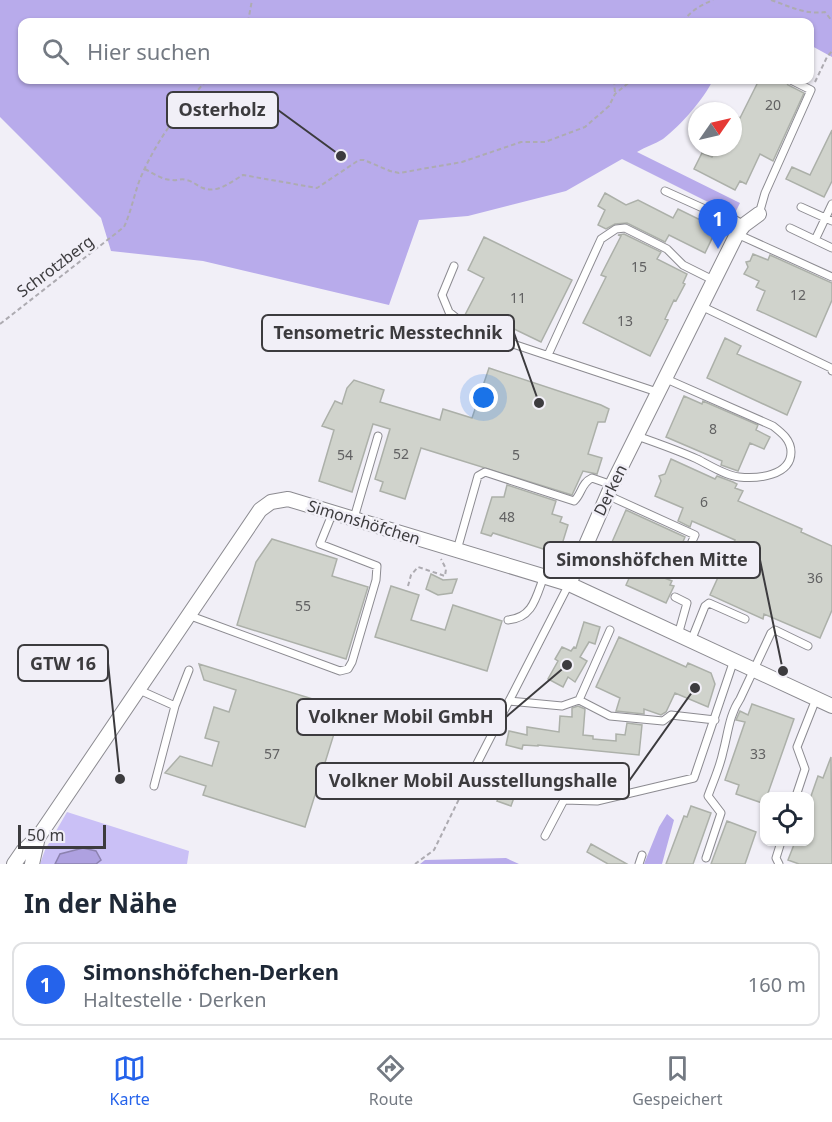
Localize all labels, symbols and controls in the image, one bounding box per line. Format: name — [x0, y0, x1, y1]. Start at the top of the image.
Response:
search box — [18, 18, 814, 84]
icon: search — [39, 35, 72, 68]
text: Hier suchen — [87, 36, 211, 66]
callout: Osterholz — [167, 92, 278, 128]
house number: 20 — [765, 95, 781, 114]
text: Osterholz — [178, 97, 266, 121]
north arrow — [688, 102, 742, 156]
pin: 1 — [698, 200, 738, 249]
street label: Schrotzberg — [12, 230, 98, 302]
house number: 15 — [631, 257, 647, 276]
house number: 12 — [790, 285, 806, 304]
house number: 11 — [510, 288, 526, 307]
house number: 13 — [617, 311, 633, 330]
callout: Tensometric Messtechnik — [262, 315, 514, 351]
text: Tensometric Messtechnik — [274, 320, 503, 344]
your location — [469, 383, 498, 412]
house number: 8 — [709, 419, 717, 438]
house number: 52 — [393, 444, 409, 463]
house number: 54 — [337, 445, 353, 464]
house number: 5 — [512, 445, 520, 464]
street label: Derken — [588, 461, 632, 519]
house number: 6 — [700, 492, 708, 511]
street label: Simonshöfchen — [305, 494, 423, 550]
house number: 48 — [499, 507, 515, 526]
callout: Simonshöfchen Mitte — [544, 542, 760, 578]
text: Simonshöfchen Mitte — [556, 547, 748, 571]
house number: 36 — [807, 568, 823, 587]
house number: 55 — [295, 596, 311, 615]
callout: GTW 16 — [18, 645, 108, 681]
text: GTW 16 — [30, 651, 96, 675]
callout: Volkner Mobil GmbH — [297, 699, 506, 735]
text: Volkner Mobil GmbH — [308, 704, 494, 728]
house number: 57 — [264, 744, 280, 763]
house number: 33 — [750, 744, 766, 763]
callout: Volkner Mobil Ausstellungshalle — [316, 763, 629, 799]
text: Volkner Mobil Ausstellungshalle — [329, 768, 617, 792]
map controls — [760, 792, 814, 846]
button: locate — [760, 792, 814, 846]
scale bar — [18, 822, 106, 850]
text: 50 m — [27, 824, 64, 846]
text: In der Nähe — [24, 885, 177, 921]
text: Simonshöfchen-Derken — [83, 956, 339, 986]
text: 1 — [40, 971, 51, 998]
text: 160 m — [748, 971, 806, 998]
text: Haltestelle · Derken — [83, 986, 267, 1013]
tab: Karte — [110, 1052, 150, 1110]
tab: Route — [369, 1052, 413, 1110]
tab: Gespeichert — [632, 1052, 722, 1110]

